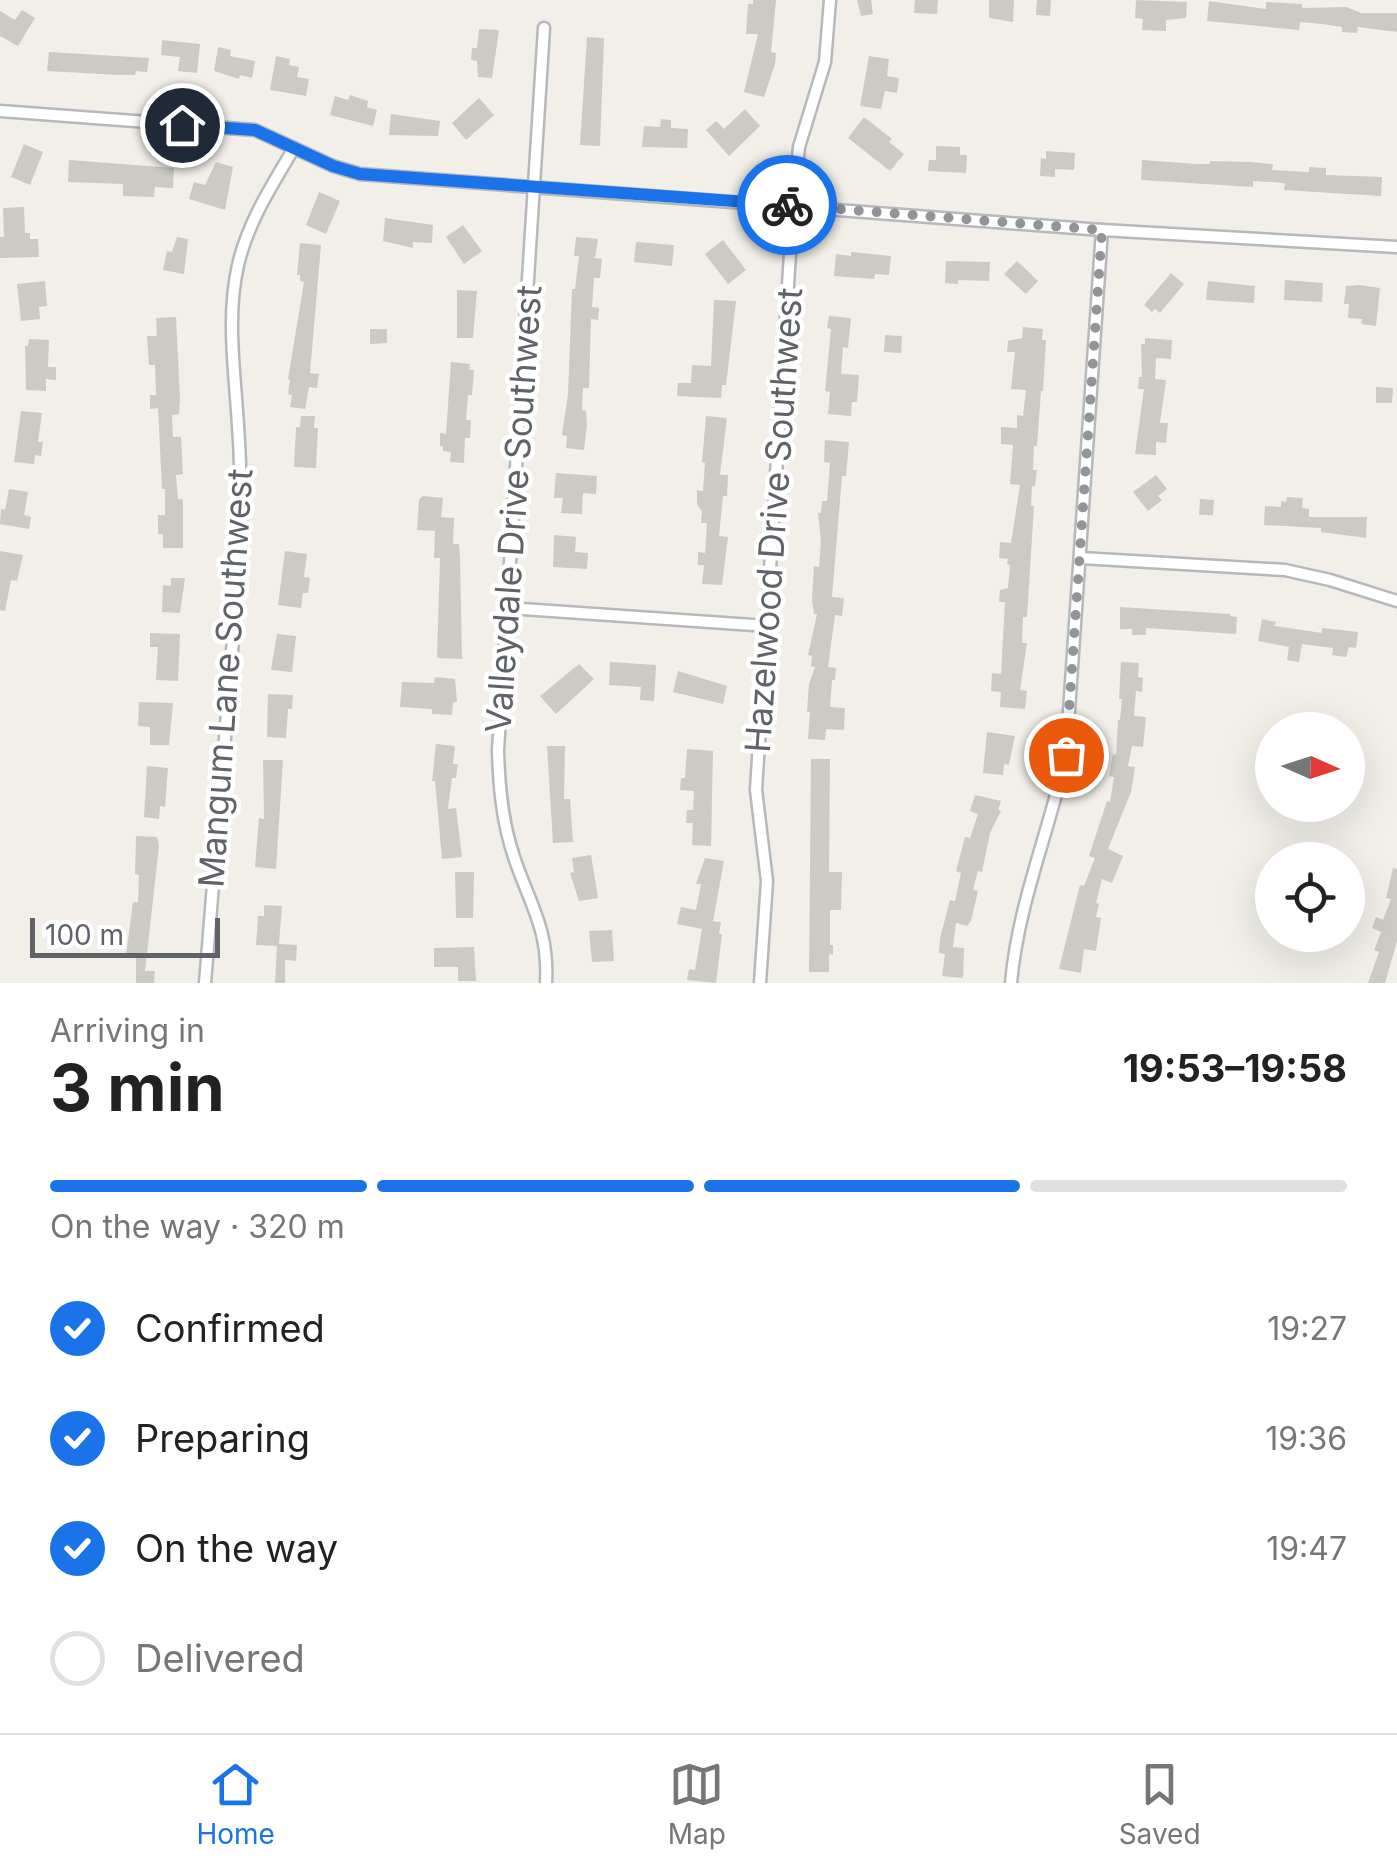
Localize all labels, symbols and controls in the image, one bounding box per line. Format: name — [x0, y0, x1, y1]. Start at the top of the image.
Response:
pin — [140, 83, 225, 168]
icon: home — [155, 98, 210, 153]
courier — [737, 155, 837, 255]
icon: bike — [760, 178, 815, 233]
street label: Valleydale Drive Southwest — [476, 284, 550, 734]
street label: Hazelwood Drive Southwest — [736, 286, 810, 754]
street label: Mangum Lane Southwest — [189, 467, 261, 889]
north arrow — [1255, 712, 1365, 822]
map controls — [1255, 712, 1365, 952]
pin — [1024, 713, 1109, 798]
icon: bag — [1039, 728, 1094, 783]
button: locate — [1255, 842, 1365, 952]
scale bar — [30, 913, 220, 958]
text: 100 m — [45, 918, 124, 952]
text: Arriving in — [50, 1011, 205, 1050]
text: 19:53–19:58 — [1123, 1045, 1347, 1091]
text: 3 min — [50, 1048, 225, 1127]
text: On the way · 320 m — [50, 1207, 345, 1246]
icon: check — [50, 1301, 105, 1356]
text: Confirmed — [135, 1305, 325, 1351]
text: 19:27 — [1267, 1309, 1347, 1348]
icon: check — [50, 1411, 105, 1466]
text: Preparing — [135, 1415, 310, 1461]
text: 19:36 — [1265, 1419, 1347, 1458]
icon: check — [50, 1521, 105, 1576]
text: On the way — [135, 1525, 338, 1571]
text: 19:47 — [1266, 1529, 1347, 1568]
text: Delivered — [135, 1635, 305, 1681]
tab: Home — [196, 1757, 275, 1851]
tab: Map — [668, 1757, 726, 1851]
tab: Saved — [1119, 1757, 1201, 1851]

